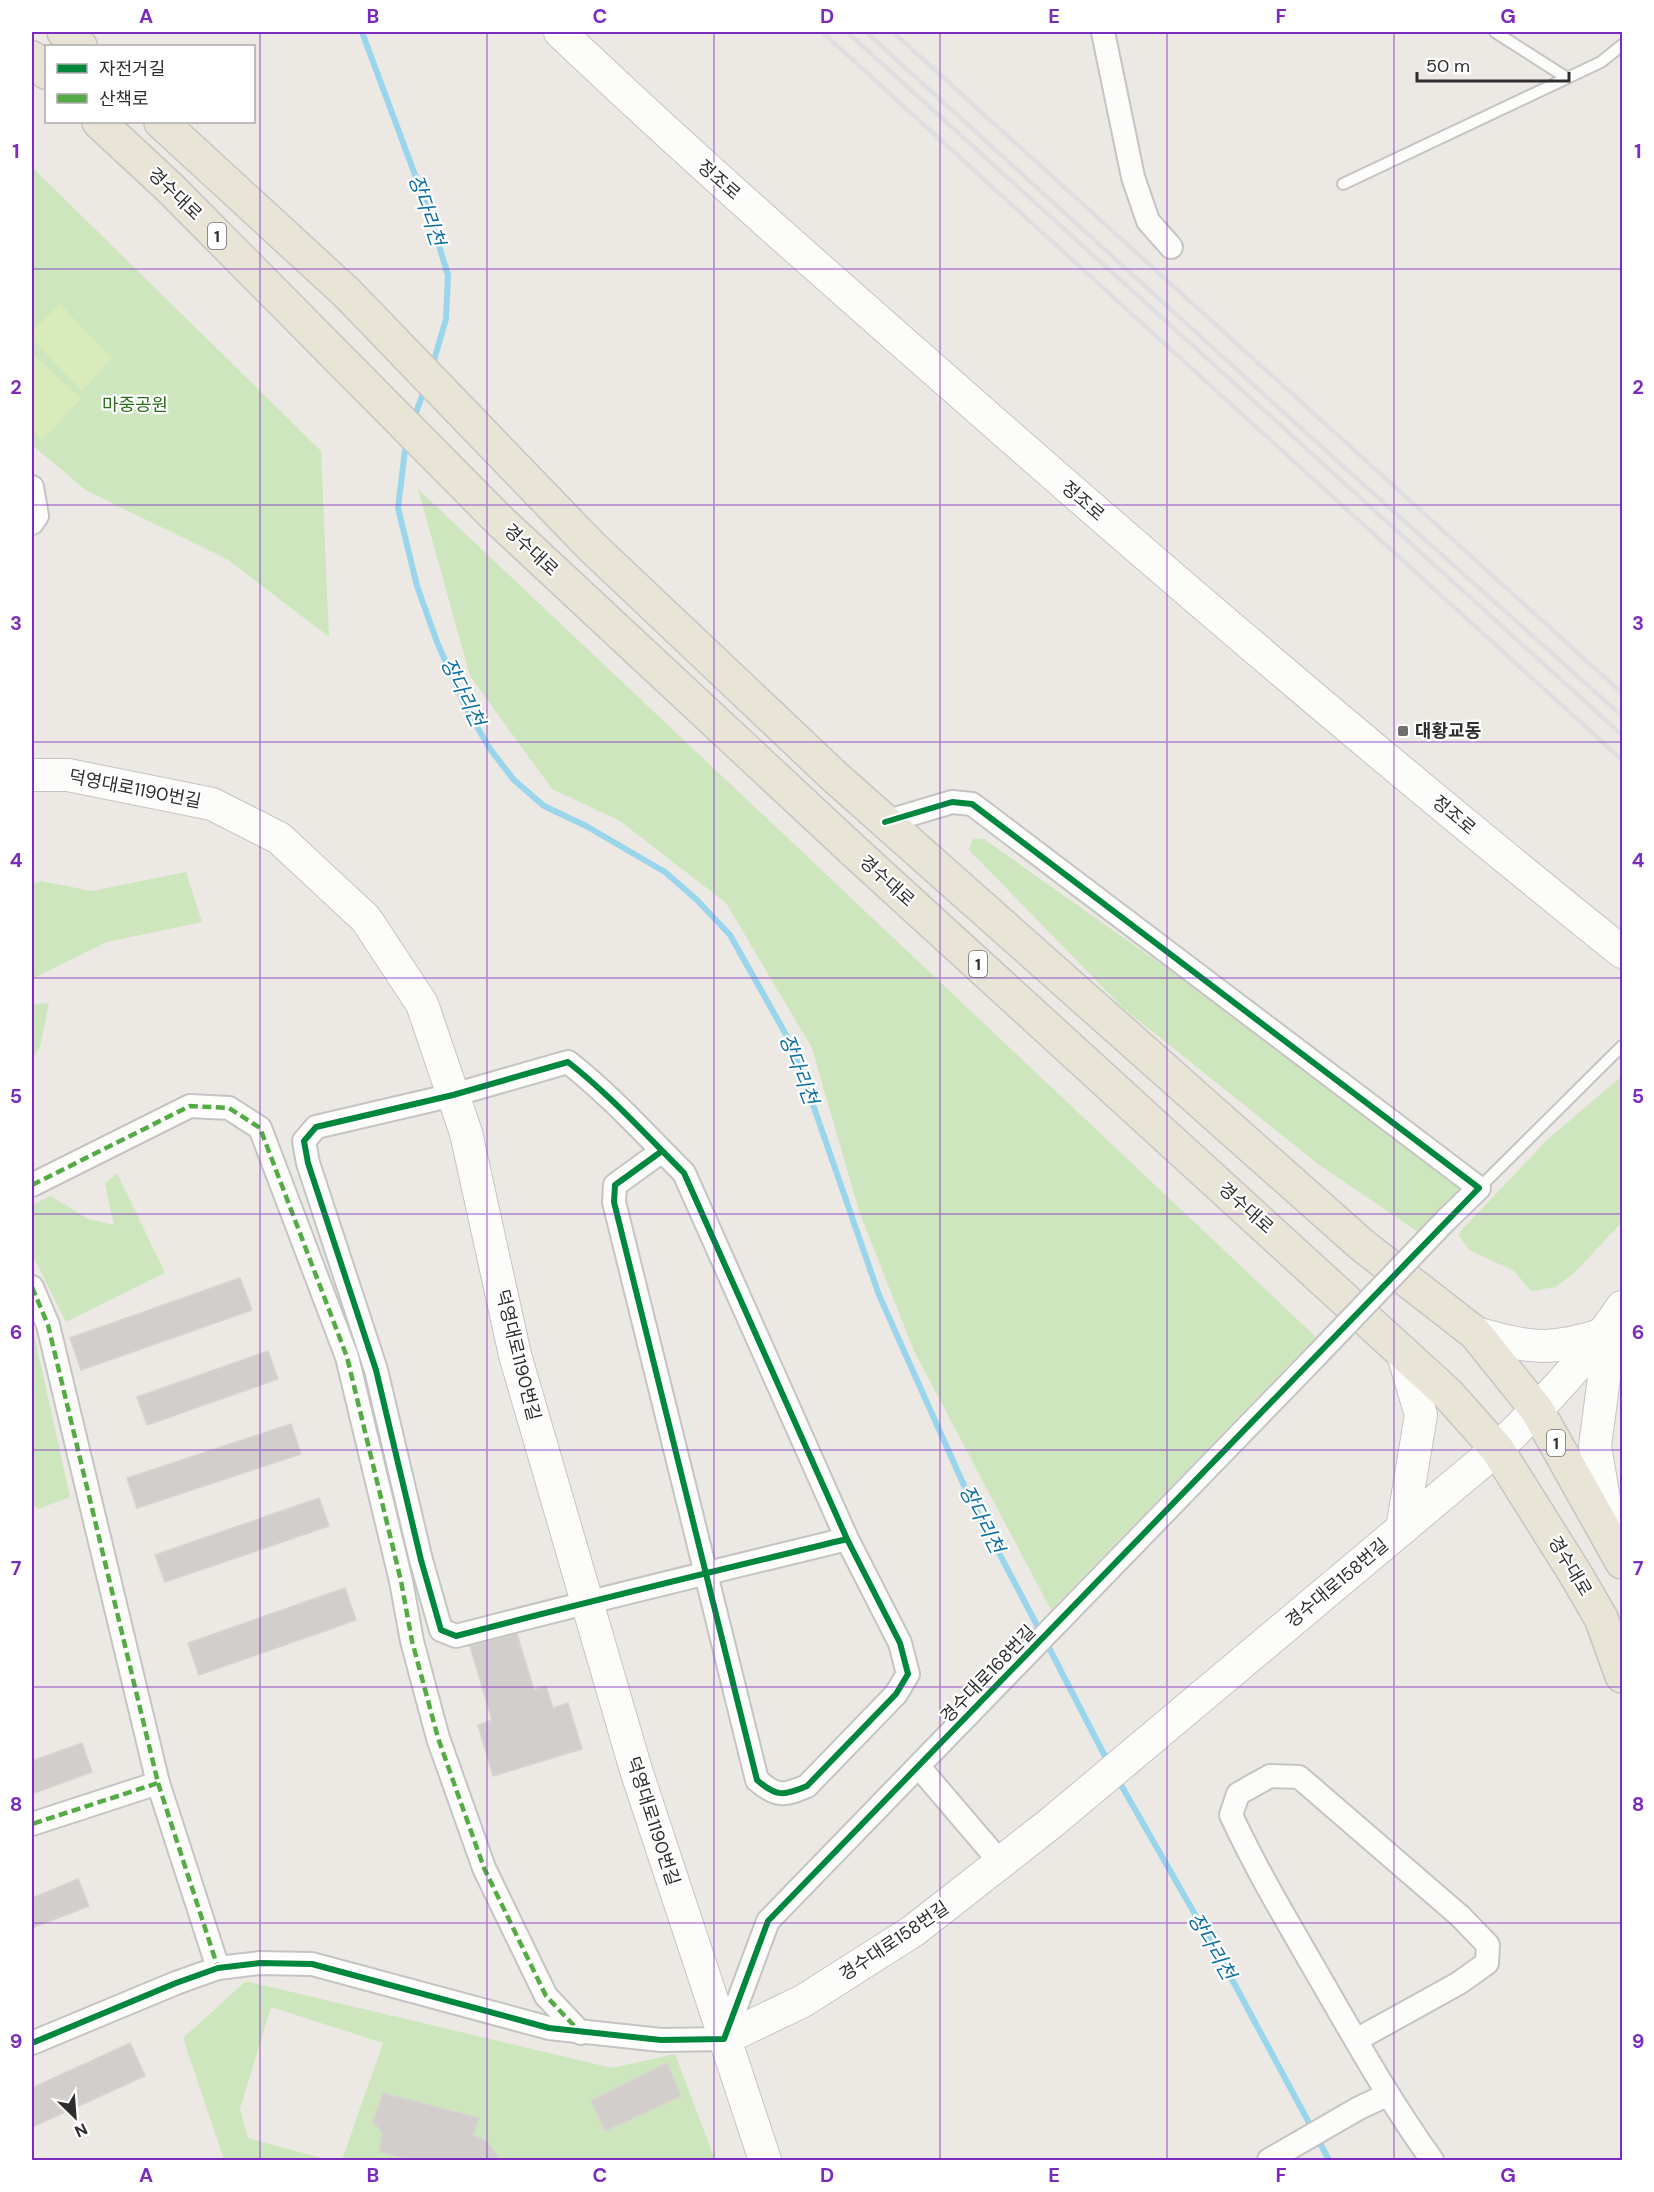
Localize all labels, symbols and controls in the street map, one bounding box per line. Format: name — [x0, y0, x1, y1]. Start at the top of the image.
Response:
text: A — [139, 3, 153, 29]
text: B — [367, 3, 379, 29]
text: C — [593, 3, 607, 29]
text: D — [820, 3, 834, 29]
text: E — [1048, 3, 1060, 29]
text: F — [1275, 3, 1287, 29]
text: G — [1500, 3, 1516, 29]
legend — [45, 45, 255, 123]
scale bar — [1417, 45, 1568, 83]
text: 50 m — [1426, 54, 1470, 78]
text: 자전거길 — [99, 57, 165, 81]
text: 산책로 — [99, 87, 149, 111]
text: 1 — [12, 138, 20, 164]
text: 1 — [1634, 138, 1642, 164]
street label: 정조로 — [692, 155, 746, 205]
street label: 경수대로 — [143, 162, 207, 226]
water label: 장다리천 — [403, 171, 452, 251]
road number: 1 — [208, 223, 226, 249]
text: 2 — [10, 374, 22, 400]
text: 2 — [1632, 374, 1644, 400]
park label: 마중공원 — [102, 393, 168, 417]
street label: 정조로 — [1056, 476, 1110, 526]
street label: 경수대로 — [499, 519, 563, 581]
text: 3 — [10, 610, 22, 636]
text: 3 — [1632, 610, 1644, 636]
water label: 장다리천 — [435, 653, 492, 733]
place label: 대황교동 — [1415, 719, 1481, 743]
marker: 대황교동 — [1396, 724, 1410, 738]
street label: 덕영대로1190번길 — [67, 764, 203, 814]
street label: 정조로 — [1427, 790, 1481, 840]
text: 4 — [10, 847, 23, 873]
text: 4 — [1632, 847, 1645, 873]
street label: 경수대로 — [854, 850, 920, 912]
road number: 1 — [969, 951, 987, 977]
water label: 장다리천 — [774, 1030, 825, 1110]
text: 5 — [10, 1083, 22, 1109]
text: 5 — [1632, 1083, 1644, 1109]
street label: 경수대로 — [1213, 1177, 1279, 1239]
street label: 덕영대로1190번길 — [490, 1287, 546, 1423]
text: 6 — [10, 1319, 22, 1345]
text: 6 — [1632, 1319, 1644, 1345]
road number: 1 — [1547, 1430, 1565, 1456]
water label: 장다리천 — [954, 1480, 1011, 1560]
street label: 경수대로 — [1543, 1531, 1597, 1601]
street label: 경수대로158번길 — [1281, 1533, 1393, 1633]
text: 7 — [11, 1555, 22, 1581]
text: 7 — [1633, 1555, 1644, 1581]
street label: 경수대로168번길 — [935, 1620, 1041, 1728]
street label: 덕영대로1190번길 — [621, 1753, 685, 1889]
text: 8 — [10, 1791, 22, 1817]
text: 8 — [1632, 1791, 1644, 1817]
street label: 경수대로158번길 — [835, 1896, 953, 1986]
water label: 장다리천 — [1182, 1908, 1243, 1987]
text: 9 — [10, 2028, 22, 2054]
text: 9 — [1632, 2028, 1644, 2054]
north arrow — [45, 2087, 105, 2147]
text: N — [71, 2118, 91, 2142]
text: A — [139, 2162, 153, 2188]
text: B — [367, 2162, 379, 2188]
text: C — [593, 2162, 607, 2188]
text: D — [820, 2162, 834, 2188]
text: E — [1048, 2162, 1060, 2188]
text: F — [1275, 2162, 1287, 2188]
text: G — [1500, 2162, 1516, 2188]

